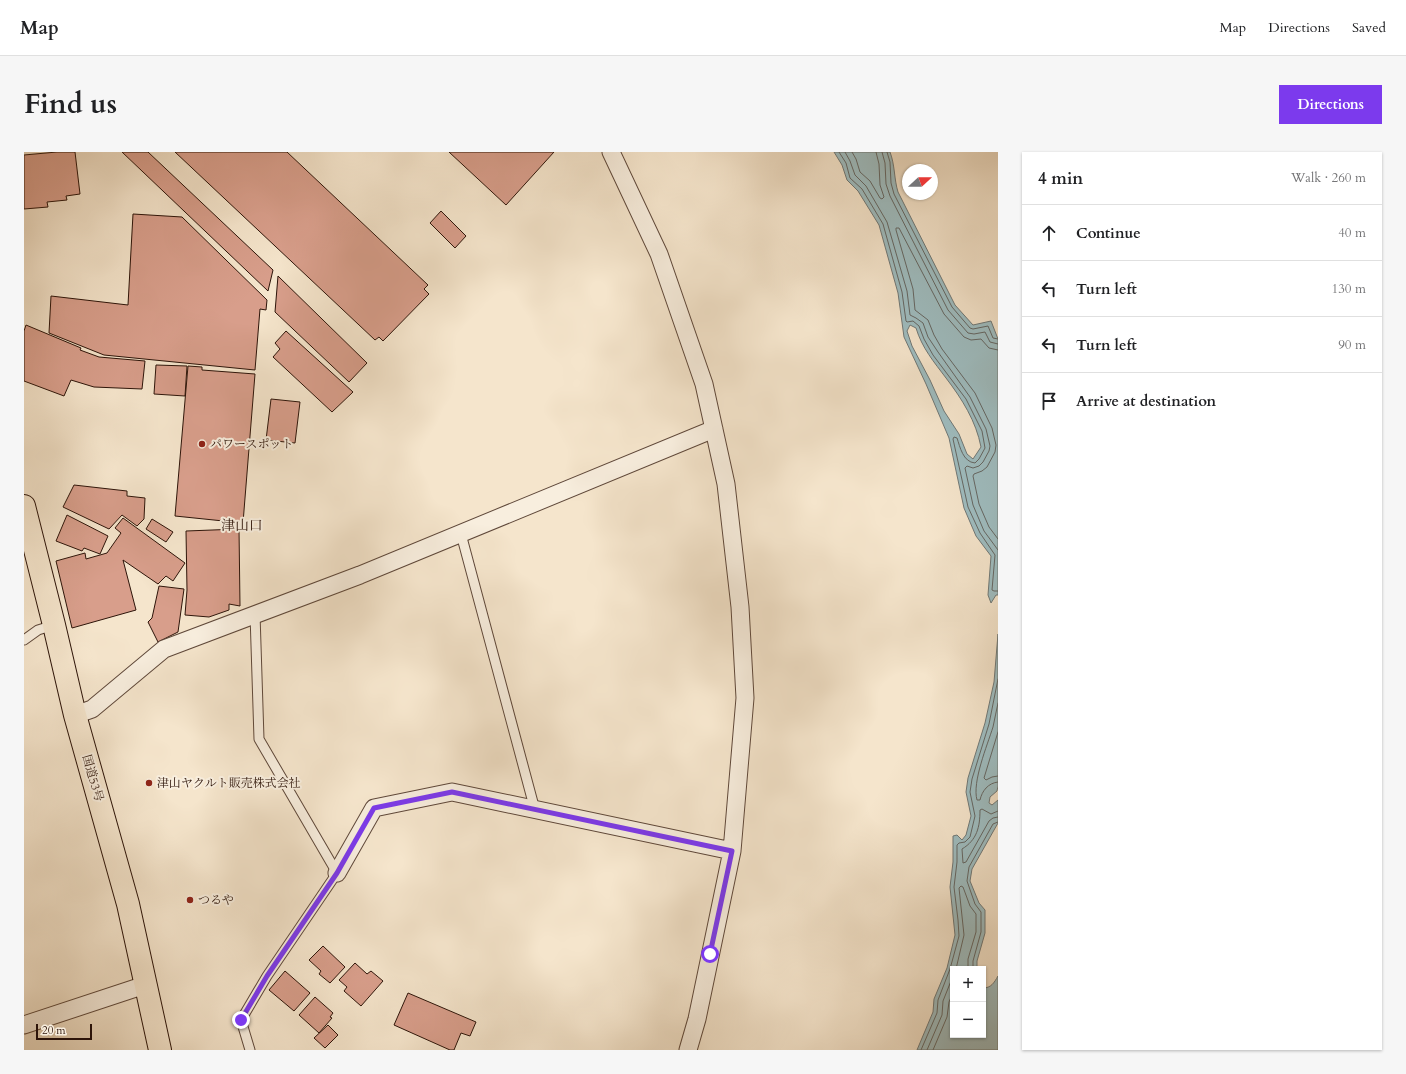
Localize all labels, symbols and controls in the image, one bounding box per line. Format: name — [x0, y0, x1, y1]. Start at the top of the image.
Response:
text: Map — [20, 15, 59, 41]
text: Map — [1220, 18, 1246, 37]
text: Directions — [1268, 18, 1330, 37]
text: Saved — [1352, 18, 1386, 37]
text: Find us — [24, 85, 117, 123]
button: Directions — [1279, 85, 1382, 124]
north arrow — [902, 164, 938, 200]
text: 4 min — [1038, 167, 1083, 190]
text: Walk · 260 m — [1291, 169, 1366, 187]
icon: ahead — [1038, 222, 1060, 244]
text: Continue — [1076, 223, 1141, 243]
text: 40 m — [1338, 224, 1366, 242]
icon: left — [1038, 278, 1060, 300]
text: Turn left — [1076, 279, 1137, 299]
text: 130 m — [1332, 280, 1366, 298]
icon: left — [1038, 334, 1060, 356]
text: Turn left — [1076, 335, 1137, 355]
text: 90 m — [1338, 336, 1366, 354]
icon: arrive — [1038, 390, 1060, 412]
text: Arrive at destination — [1076, 391, 1216, 411]
place label: パワースポット — [210, 436, 293, 452]
marker: パワースポット — [197, 439, 207, 449]
district label: 津山口 — [221, 516, 263, 535]
street label: 国道53号 — [79, 753, 107, 803]
place label: 津山ヤクルト販売株式会社 — [157, 775, 301, 791]
marker: 津山ヤクルト販売株式会社 — [144, 778, 154, 788]
place label: つるや — [198, 892, 234, 908]
marker: つるや — [185, 895, 195, 905]
route start — [701, 945, 719, 963]
map controls — [950, 966, 986, 1038]
button: + — [950, 966, 986, 1002]
button: − — [950, 1002, 986, 1038]
route end — [232, 1011, 250, 1029]
scale bar — [36, 1022, 92, 1041]
text: 20 m — [42, 1023, 66, 1038]

